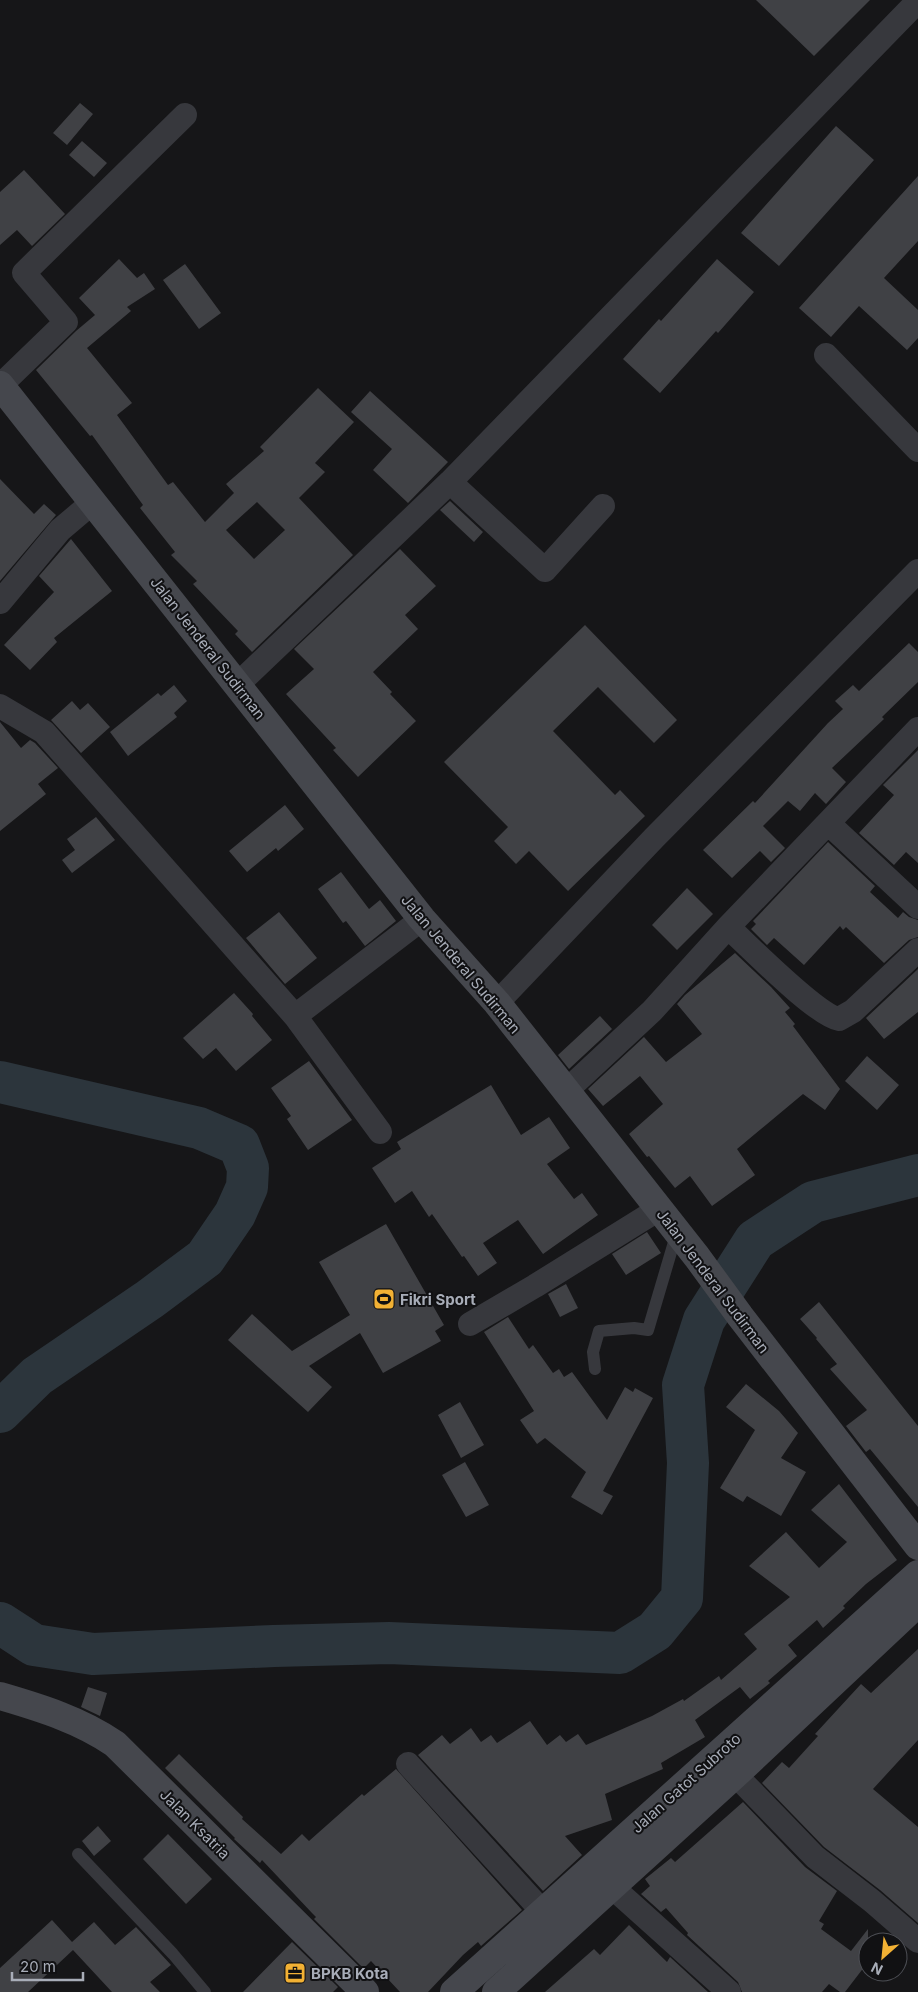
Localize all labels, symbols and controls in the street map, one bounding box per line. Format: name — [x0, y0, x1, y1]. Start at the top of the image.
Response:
street label: Jalan Jenderal Sudirman — [146, 573, 270, 723]
street label: Jalan Jenderal Sudirman — [397, 891, 525, 1037]
street label: Jalan Jenderal Sudirman — [653, 1205, 773, 1357]
sports icon: Fikri Sport — [372, 1287, 396, 1311]
place label: Fikri Sport — [400, 1290, 476, 1309]
street label: Jalan Gatot Subroto — [627, 1729, 745, 1837]
street label: Jalan Ksatria — [156, 1785, 234, 1863]
north arrow — [858, 1932, 908, 1982]
scale bar — [12, 1950, 84, 1982]
text: 20 m — [20, 1957, 56, 1976]
text: N — [868, 1959, 885, 1979]
office icon: BPKB Kota — [283, 1961, 307, 1985]
place label: BPKB Kota — [311, 1964, 389, 1983]

